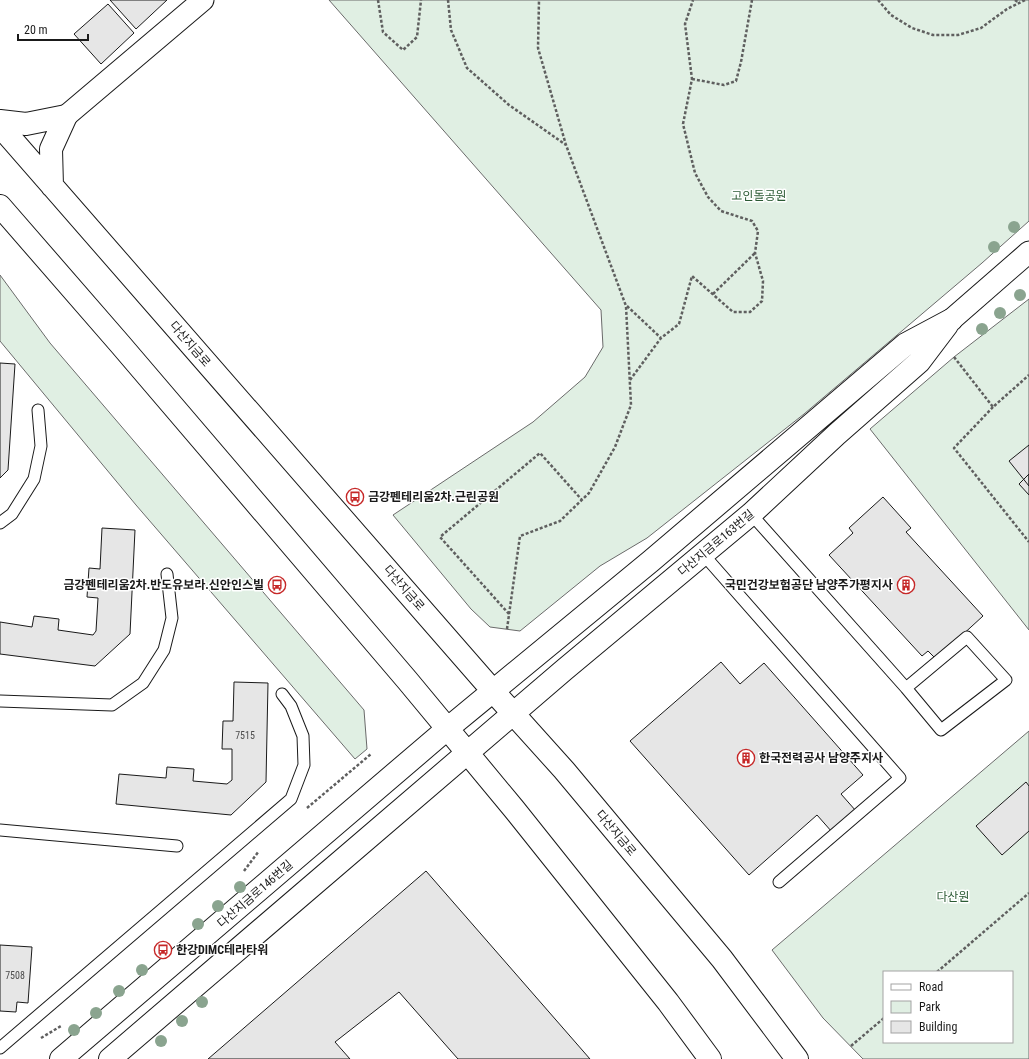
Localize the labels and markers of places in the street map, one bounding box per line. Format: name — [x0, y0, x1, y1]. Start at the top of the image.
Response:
bus stop icon: 금강펜테리움2차.근린공원 — [345, 487, 365, 507]
place label: 금강펜테리움2차.근린공원 — [368, 490, 499, 504]
bus stop icon: 금강펜테리움2차.반도유보라.신안인스빌 — [267, 575, 287, 595]
building icon: 국민건강보험공단 남양주가평지사 — [896, 575, 916, 595]
place label: 금강펜테리움2차.반도유보라.신안인스빌 — [63, 578, 264, 592]
place label: 국민건강보험공단 남양주가평지사 — [725, 578, 893, 592]
building icon: 한국전력공사 남양주지사 — [736, 748, 756, 768]
place label: 한국전력공사 남양주지사 — [759, 751, 883, 765]
bus stop icon: 한강DIMC테라타워 — [153, 940, 173, 960]
place label: 한강DIMC테라타워 — [176, 943, 268, 957]

